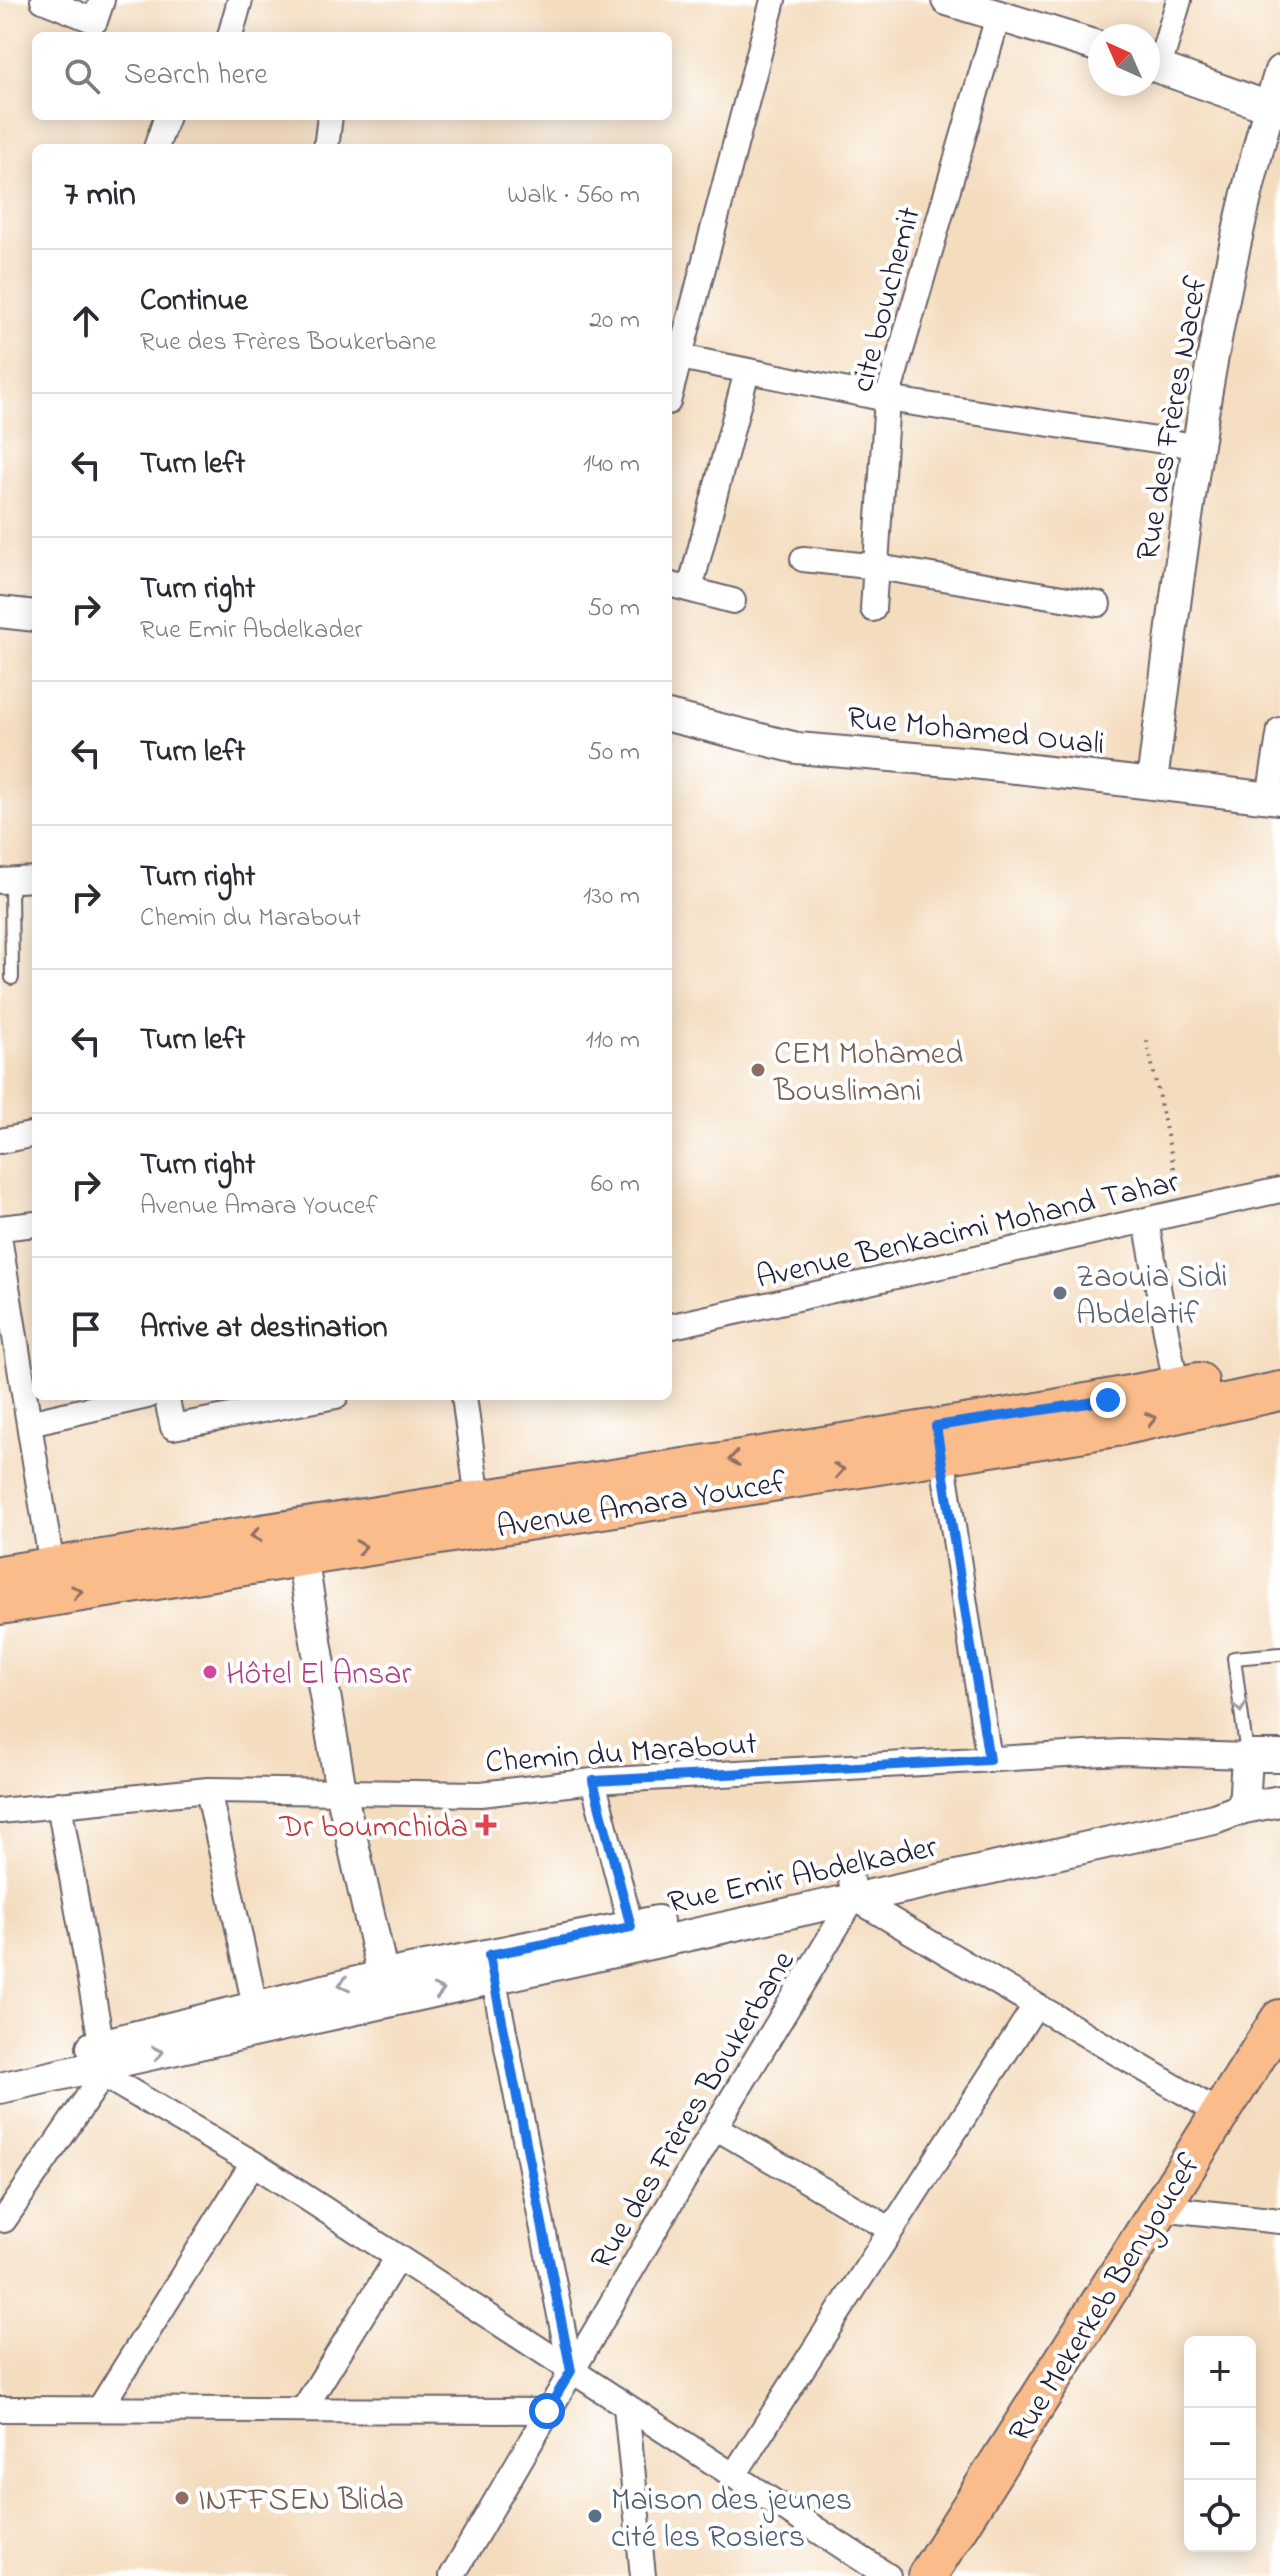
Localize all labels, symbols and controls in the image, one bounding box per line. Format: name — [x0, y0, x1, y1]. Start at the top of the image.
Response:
north arrow — [1088, 24, 1160, 96]
search box — [32, 32, 672, 120]
icon: search — [60, 54, 104, 98]
text: Search here — [124, 54, 268, 98]
text: 7 min — [64, 171, 136, 221]
text: Walk · 560 m — [507, 177, 640, 215]
street label: cite bouchemit — [840, 202, 935, 398]
street label: Rue des Frères Nacef — [1125, 273, 1222, 565]
text: Continue — [140, 280, 248, 324]
icon: ahead — [64, 299, 108, 343]
text: 20 m — [589, 302, 640, 340]
text: Rue des Frères Boukerbane — [140, 324, 436, 362]
icon: left — [64, 443, 108, 487]
text: Turn left — [140, 443, 245, 487]
text: 140 m — [583, 446, 640, 484]
text: Turn right — [140, 568, 255, 612]
icon: right — [64, 587, 108, 631]
text: 50 m — [587, 590, 640, 628]
text: Rue Emir Abdelkader — [140, 612, 363, 650]
street label: Rue Mohamed Ouali — [845, 696, 1107, 769]
icon: left — [64, 731, 108, 775]
text: Turn left — [140, 731, 245, 775]
text: 50 m — [587, 734, 640, 772]
text: Turn right — [140, 856, 255, 900]
icon: right — [64, 875, 108, 919]
text: 130 m — [583, 878, 640, 916]
text: Chemin du Marabout — [140, 900, 361, 938]
icon: left — [64, 1019, 108, 1063]
text: Turn left — [140, 1019, 245, 1063]
text: 110 m — [586, 1022, 640, 1060]
place label: CEM Mohamed Bouslimani — [773, 1032, 963, 1116]
marker: CEM Mohamed Bouslimani — [749, 1061, 767, 1079]
text: Turn right — [140, 1144, 255, 1188]
street label: Avenue Benkacimi Mohand Tahar — [752, 1160, 1184, 1303]
icon: right — [64, 1163, 108, 1207]
text: 60 m — [591, 1166, 640, 1204]
text: Avenue Amara Youcef — [140, 1188, 378, 1226]
place label: Zaouia Sidi Abdelatif — [1076, 1255, 1227, 1339]
marker: Zaouia Sidi Abdelatif — [1051, 1284, 1069, 1302]
icon: arrive — [64, 1307, 108, 1351]
text: Arrive at destination — [140, 1307, 388, 1351]
route end — [1090, 1382, 1126, 1418]
one-way arrow — [1144, 1411, 1157, 1428]
one-way arrow — [727, 1449, 741, 1466]
street label: Avenue Amara Youcef — [493, 1460, 790, 1553]
one-way arrow — [832, 1463, 846, 1480]
one-way arrow — [249, 1526, 263, 1543]
one-way arrow — [355, 1539, 368, 1556]
one-way arrow — [70, 1584, 84, 1601]
place label: Hôtel El Ansar — [226, 1652, 412, 1699]
marker: Hôtel El Ansar — [201, 1663, 219, 1681]
one-way arrow — [1232, 1701, 1249, 1714]
street label: Chemin du Marabout — [484, 1722, 759, 1787]
place label: Dr boumchida — [279, 1805, 468, 1852]
marker: Dr boumchida — [475, 1814, 497, 1836]
street label: Rue Emir Abdelkader — [664, 1825, 942, 1928]
street label: Rue des Frères Boukerbane — [580, 1942, 808, 2279]
one-way arrow — [338, 1975, 352, 1992]
one-way arrow — [432, 1983, 446, 2000]
one-way arrow — [151, 2045, 165, 2062]
street label: Rue Mekerkeb Benyoucef — [998, 2145, 1214, 2452]
map controls — [1184, 2336, 1256, 2552]
button: + — [1184, 2336, 1256, 2408]
route start — [529, 2393, 565, 2429]
button: − — [1184, 2408, 1256, 2480]
place label: INFFSEN Blida — [198, 2478, 404, 2525]
place label: Maison des jeunes cité les Rosiers — [611, 2478, 852, 2562]
button: locate — [1184, 2480, 1256, 2552]
marker: INFFSEN Blida — [173, 2489, 191, 2507]
marker: Maison des jeunes cité les Rosiers — [586, 2507, 604, 2525]

